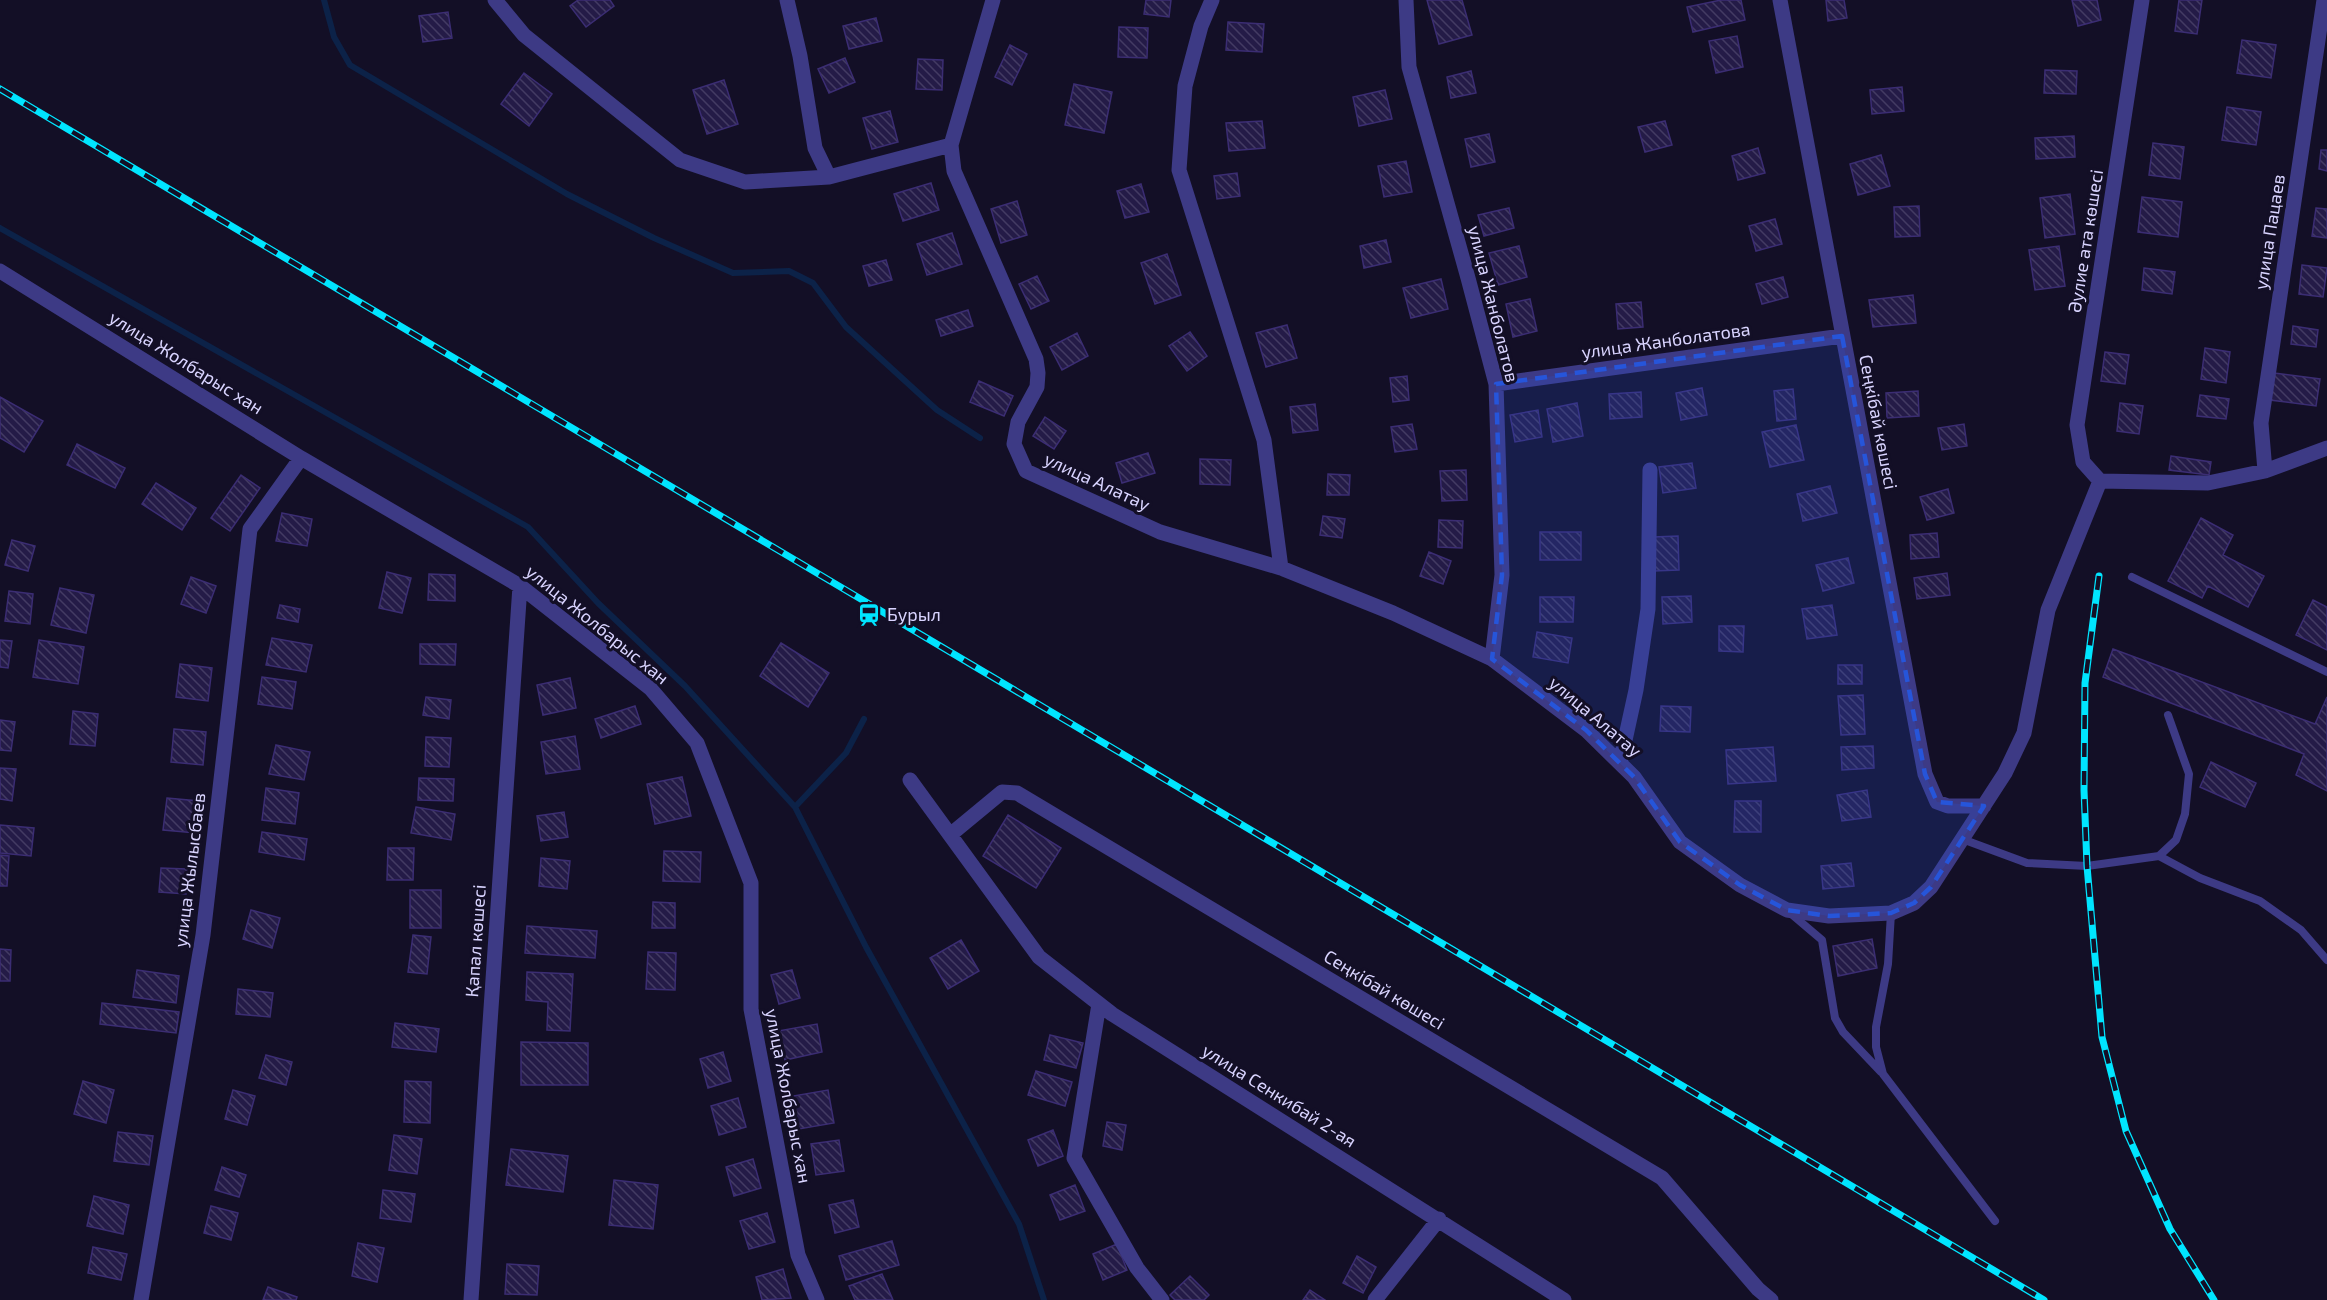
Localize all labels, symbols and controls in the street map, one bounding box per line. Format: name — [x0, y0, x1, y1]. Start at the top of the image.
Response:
street label: Әулие ата көшесі — [2063, 168, 2107, 314]
street label: улица Пацаев — [2249, 173, 2289, 291]
street label: улица Жанболатов — [1464, 223, 1524, 384]
street label: улица Жолбарыс хан — [106, 306, 268, 418]
street label: улица Жанболатова — [1580, 317, 1752, 363]
street label: Сеңкібай көшесі — [1855, 353, 1903, 491]
street label: улица Алатау — [1041, 447, 1154, 515]
street label: улица Жолбарыс хан — [522, 560, 673, 689]
station icon: Бурыл — [856, 602, 882, 628]
place label: Бурыл — [887, 603, 941, 625]
street label: улица Алатау — [1545, 671, 1647, 762]
street label: улица Жылысбаев — [169, 791, 209, 948]
street label: Қапал көшесі — [460, 884, 490, 998]
street label: Сеңкібай көшесі — [1320, 944, 1449, 1034]
street label: улица Жолбарыс хан — [761, 1007, 817, 1185]
street label: улица Сенкибай 2-ая — [1198, 1039, 1361, 1152]

